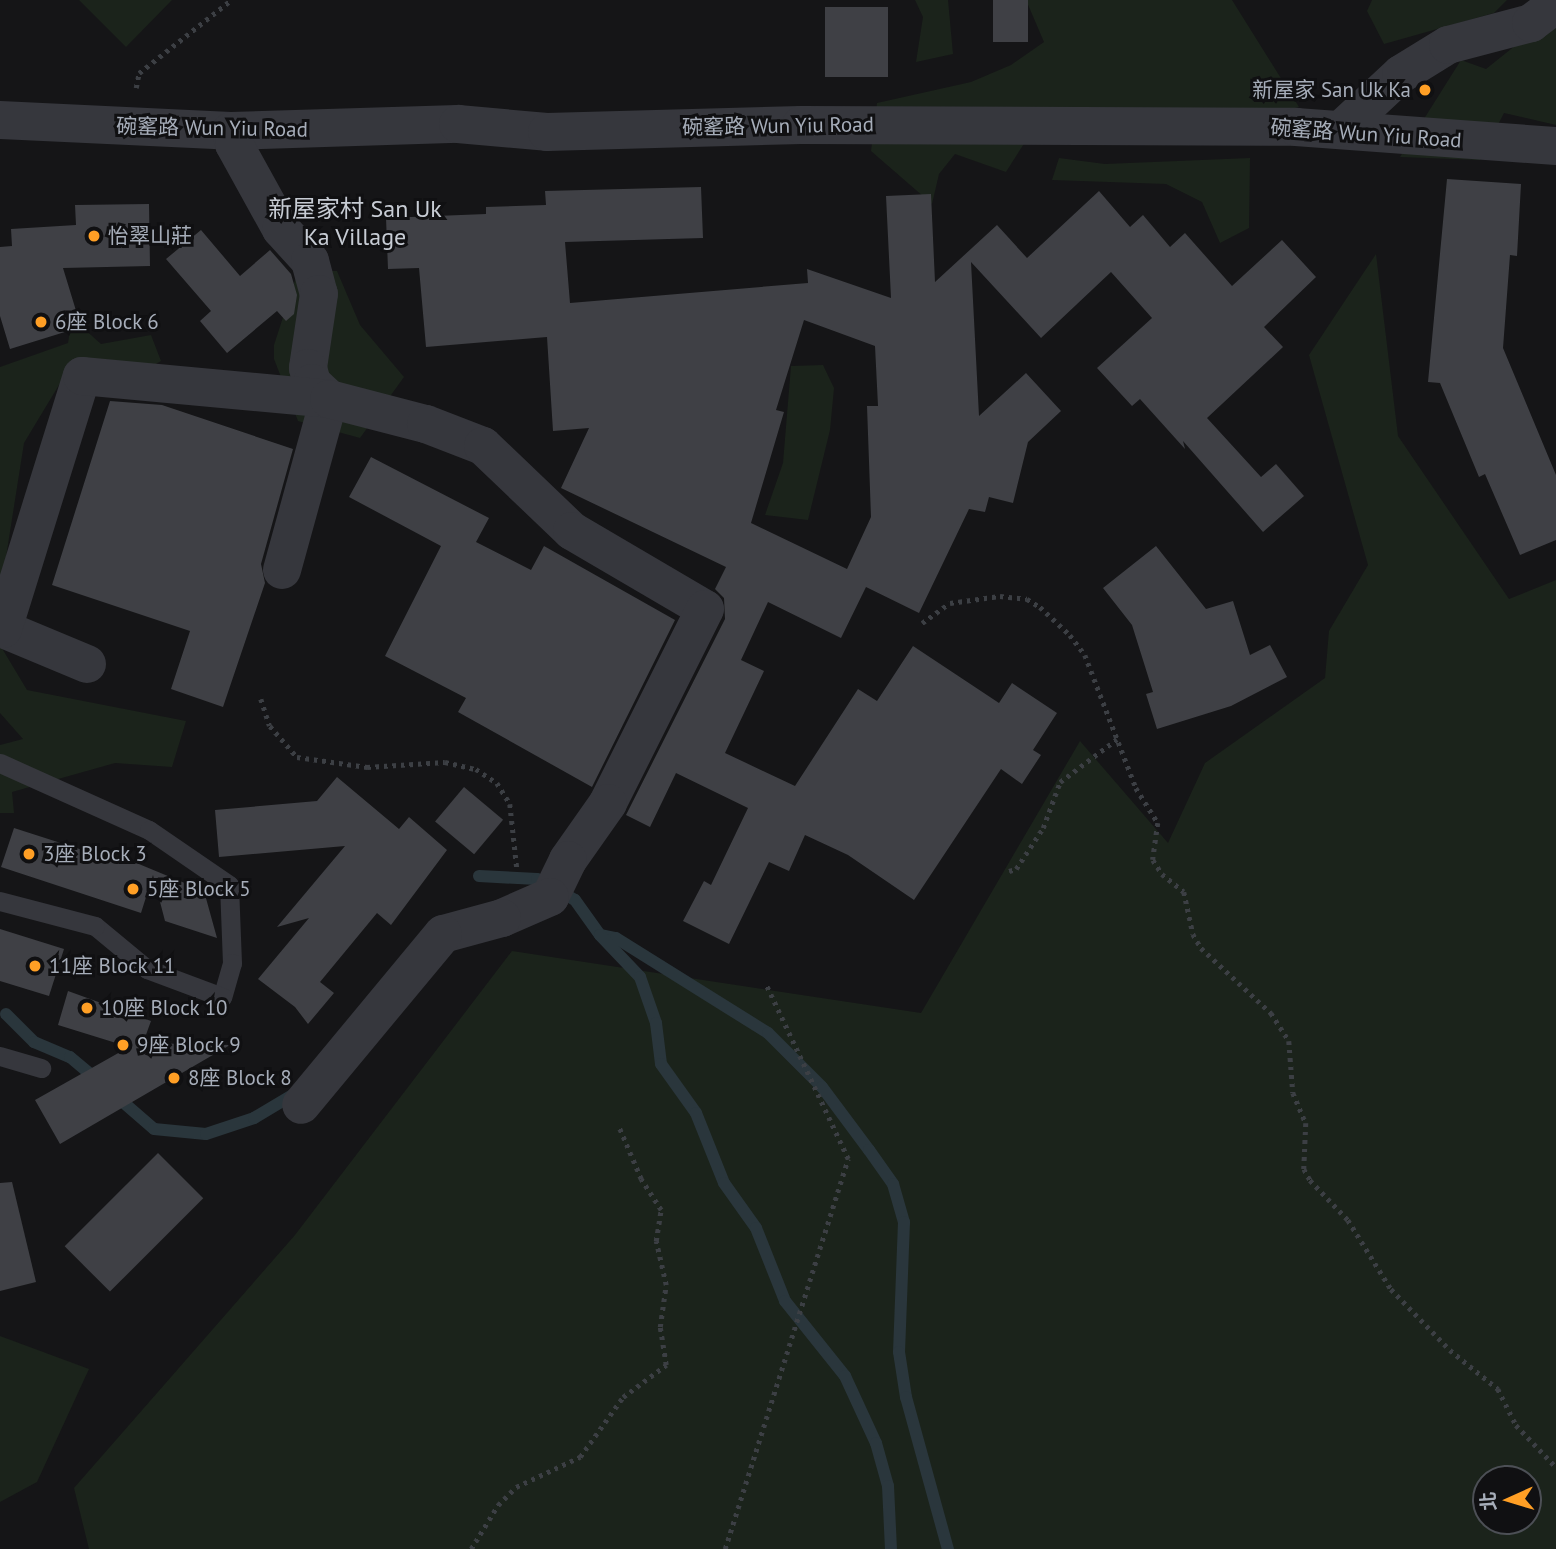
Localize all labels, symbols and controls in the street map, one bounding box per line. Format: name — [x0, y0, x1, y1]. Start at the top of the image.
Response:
place label: 新屋家 San Uk Ka — [1252, 77, 1411, 103]
marker: 新屋家 San Uk Ka — [1417, 82, 1433, 98]
street label: 碗窰路 Wun Yiu Road — [682, 112, 874, 140]
street label: 碗窰路 Wun Yiu Road — [116, 114, 308, 142]
street label: 碗窰路 Wun Yiu Road — [1269, 115, 1463, 153]
district label: 新屋家村 San Uk Ka Village — [268, 195, 442, 251]
place label: 怡翠山莊 — [108, 223, 192, 249]
marker: 怡翠山莊 — [86, 228, 102, 244]
place label: 6座 Block 6 — [55, 309, 159, 335]
marker: 6座 Block 6 — [33, 314, 49, 330]
place label: 3座 Block 3 — [43, 841, 147, 867]
marker: 3座 Block 3 — [21, 846, 37, 862]
place label: 5座 Block 5 — [147, 876, 251, 902]
marker: 5座 Block 5 — [125, 881, 141, 897]
place label: 11座 Block 11 — [49, 953, 176, 979]
marker: 11座 Block 11 — [27, 958, 43, 974]
place label: 10座 Block 10 — [101, 995, 228, 1021]
marker: 10座 Block 10 — [79, 1000, 95, 1016]
place label: 9座 Block 9 — [137, 1032, 241, 1058]
marker: 9座 Block 9 — [115, 1037, 131, 1053]
place label: 8座 Block 8 — [188, 1065, 292, 1091]
marker: 8座 Block 8 — [166, 1070, 182, 1086]
north arrow — [1472, 1465, 1542, 1535]
text: 北 — [1475, 1491, 1501, 1512]

